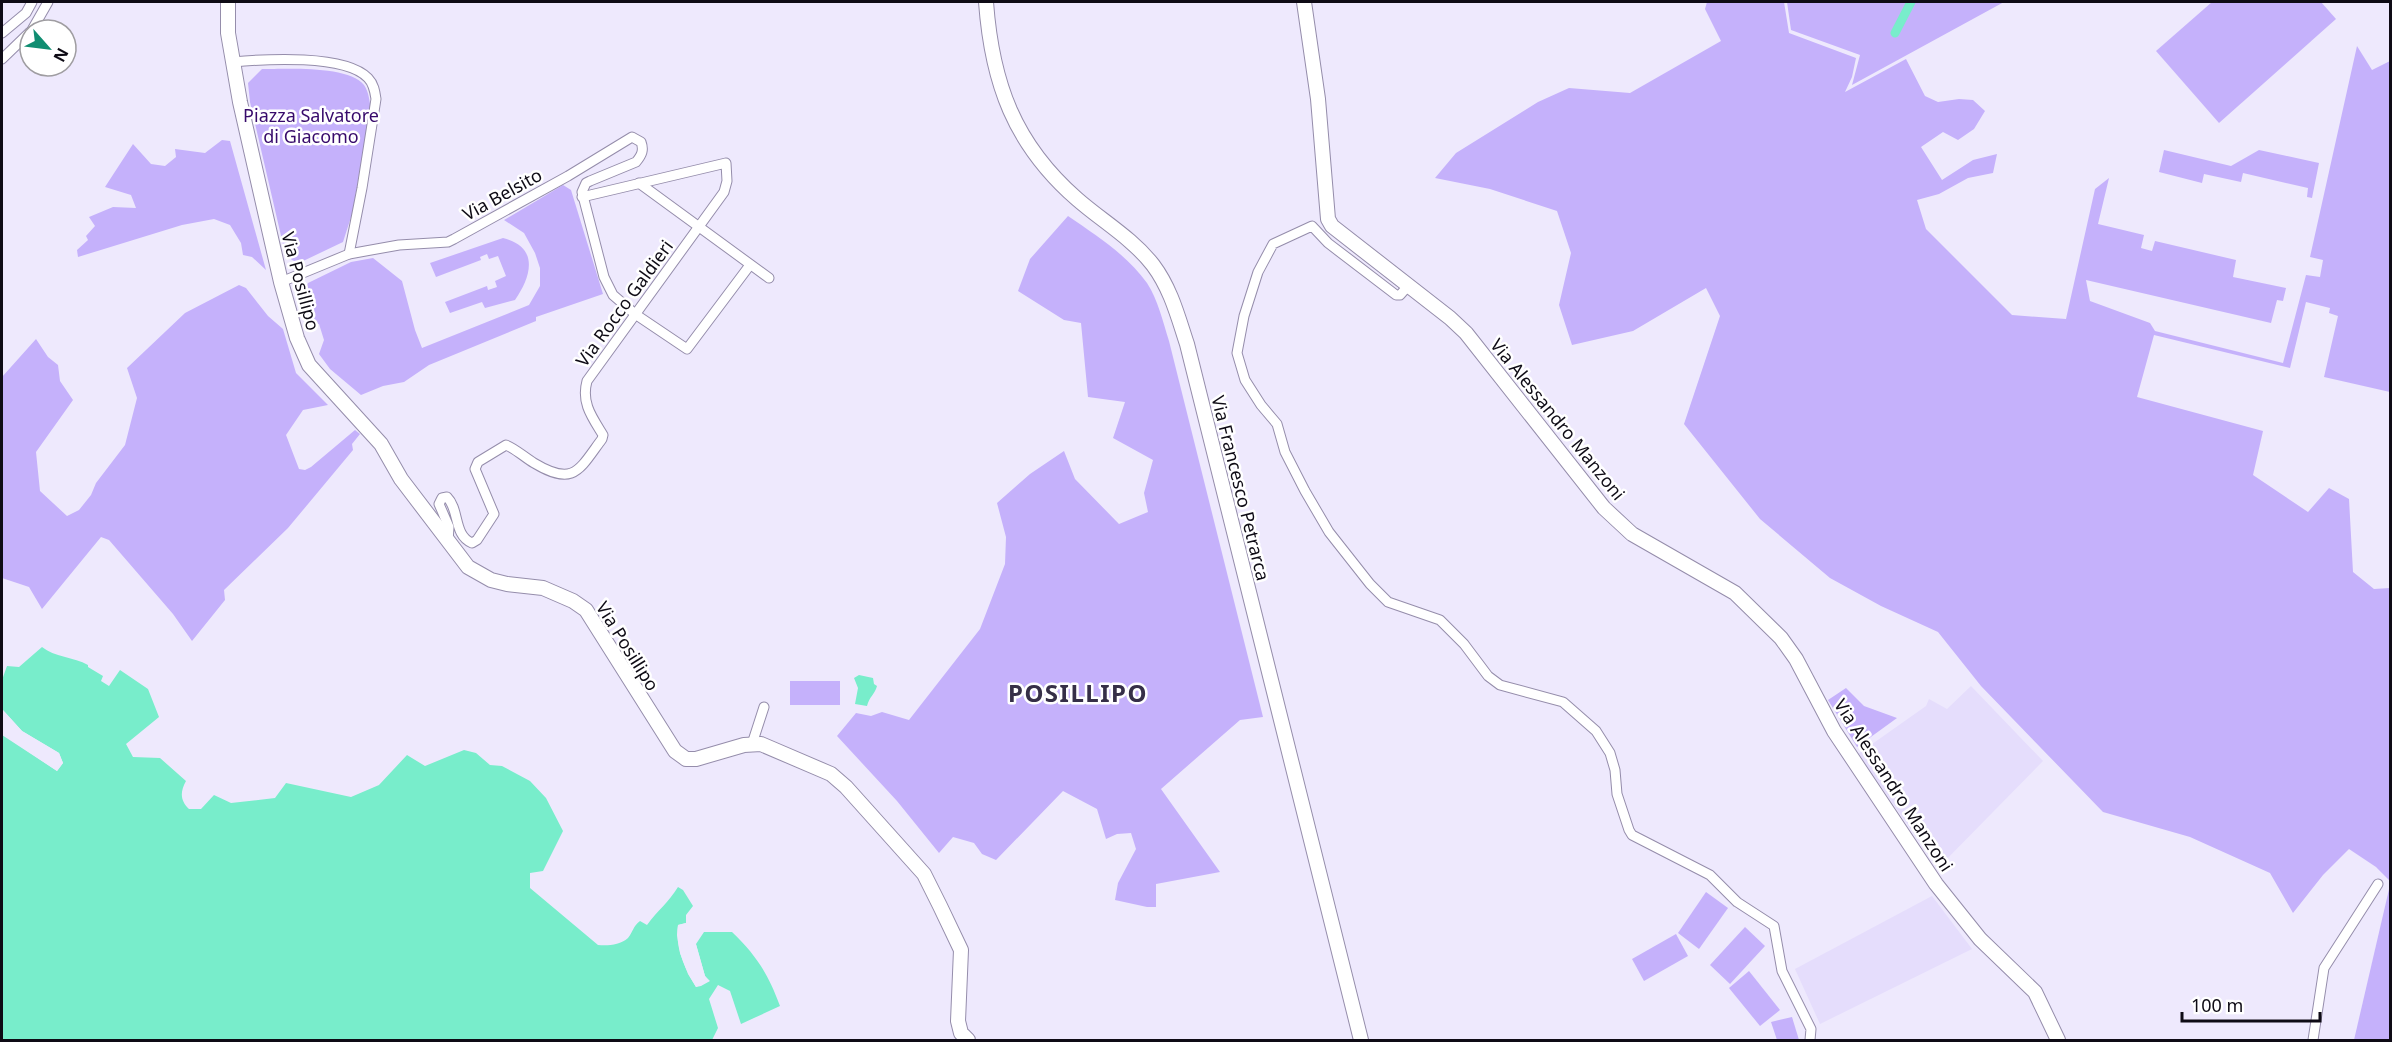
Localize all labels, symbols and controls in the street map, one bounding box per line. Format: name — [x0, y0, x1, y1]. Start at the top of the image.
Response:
north arrow — [18, 18, 78, 78]
text: N — [48, 44, 74, 66]
park label: Piazza Salvatore di Giacomo — [243, 103, 379, 148]
street label: Via Belsito — [458, 162, 546, 226]
street label: Via Posillipo — [276, 229, 326, 333]
street label: Via Rocco Galdieri — [570, 235, 678, 371]
street label: Via Alessandro Manzoni — [1485, 333, 1631, 505]
street label: Via Francesco Petrarca — [1206, 393, 1276, 583]
street label: Via Posillipo — [591, 597, 665, 695]
district label: POSILLIPO — [1008, 676, 1148, 709]
street label: Via Alessandro Manzoni — [1829, 694, 1959, 876]
scale bar — [2182, 985, 2320, 1023]
text: 100 m — [2191, 993, 2243, 1017]

